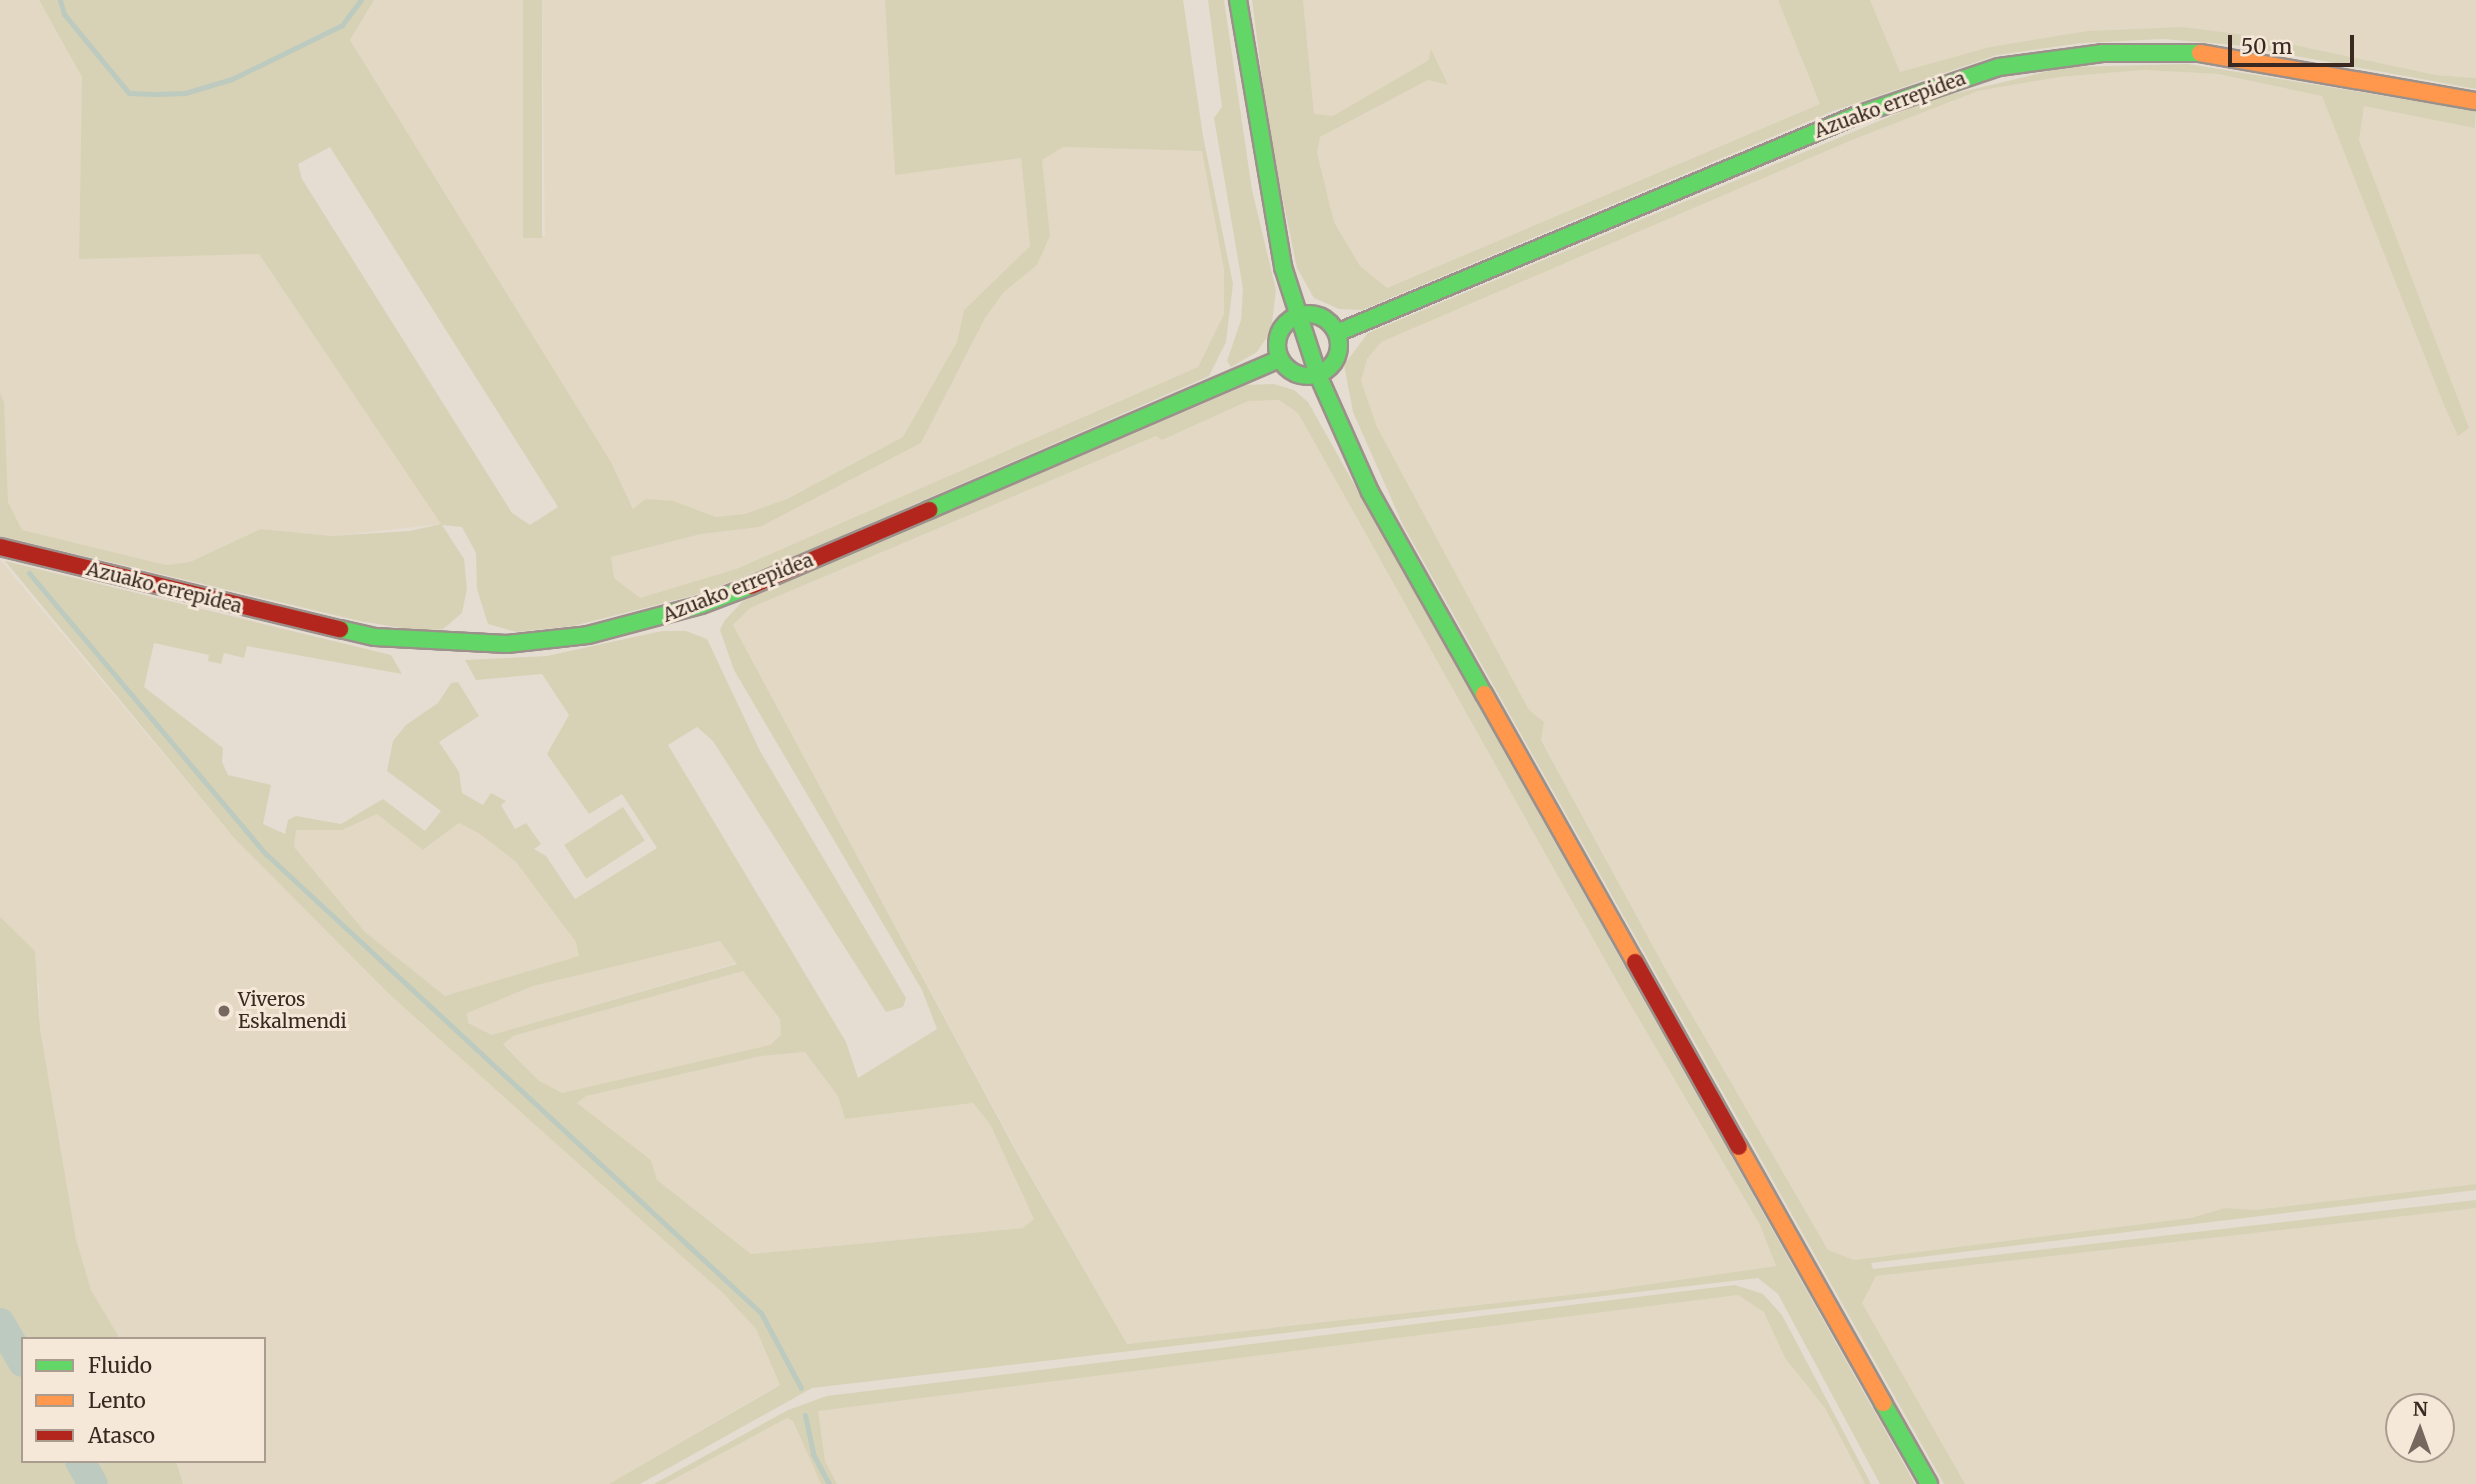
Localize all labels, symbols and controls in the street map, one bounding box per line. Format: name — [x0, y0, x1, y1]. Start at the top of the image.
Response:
scale bar — [2231, 21, 2357, 65]
text: 50 m — [2241, 33, 2292, 60]
street label: Azuako errepidea — [1811, 67, 1969, 143]
street label: Azuako errepidea — [660, 549, 816, 627]
street label: Azuako errepidea — [84, 558, 244, 618]
place label: Viveros Eskalmendi — [238, 989, 347, 1033]
marker: Viveros Eskalmendi — [216, 1003, 232, 1019]
legend — [21, 1337, 266, 1463]
text: Fluido — [88, 1352, 152, 1379]
text: Lento — [88, 1387, 146, 1414]
north arrow — [2385, 1393, 2455, 1463]
text: N — [2413, 1397, 2428, 1421]
text: Atasco — [88, 1422, 155, 1449]

